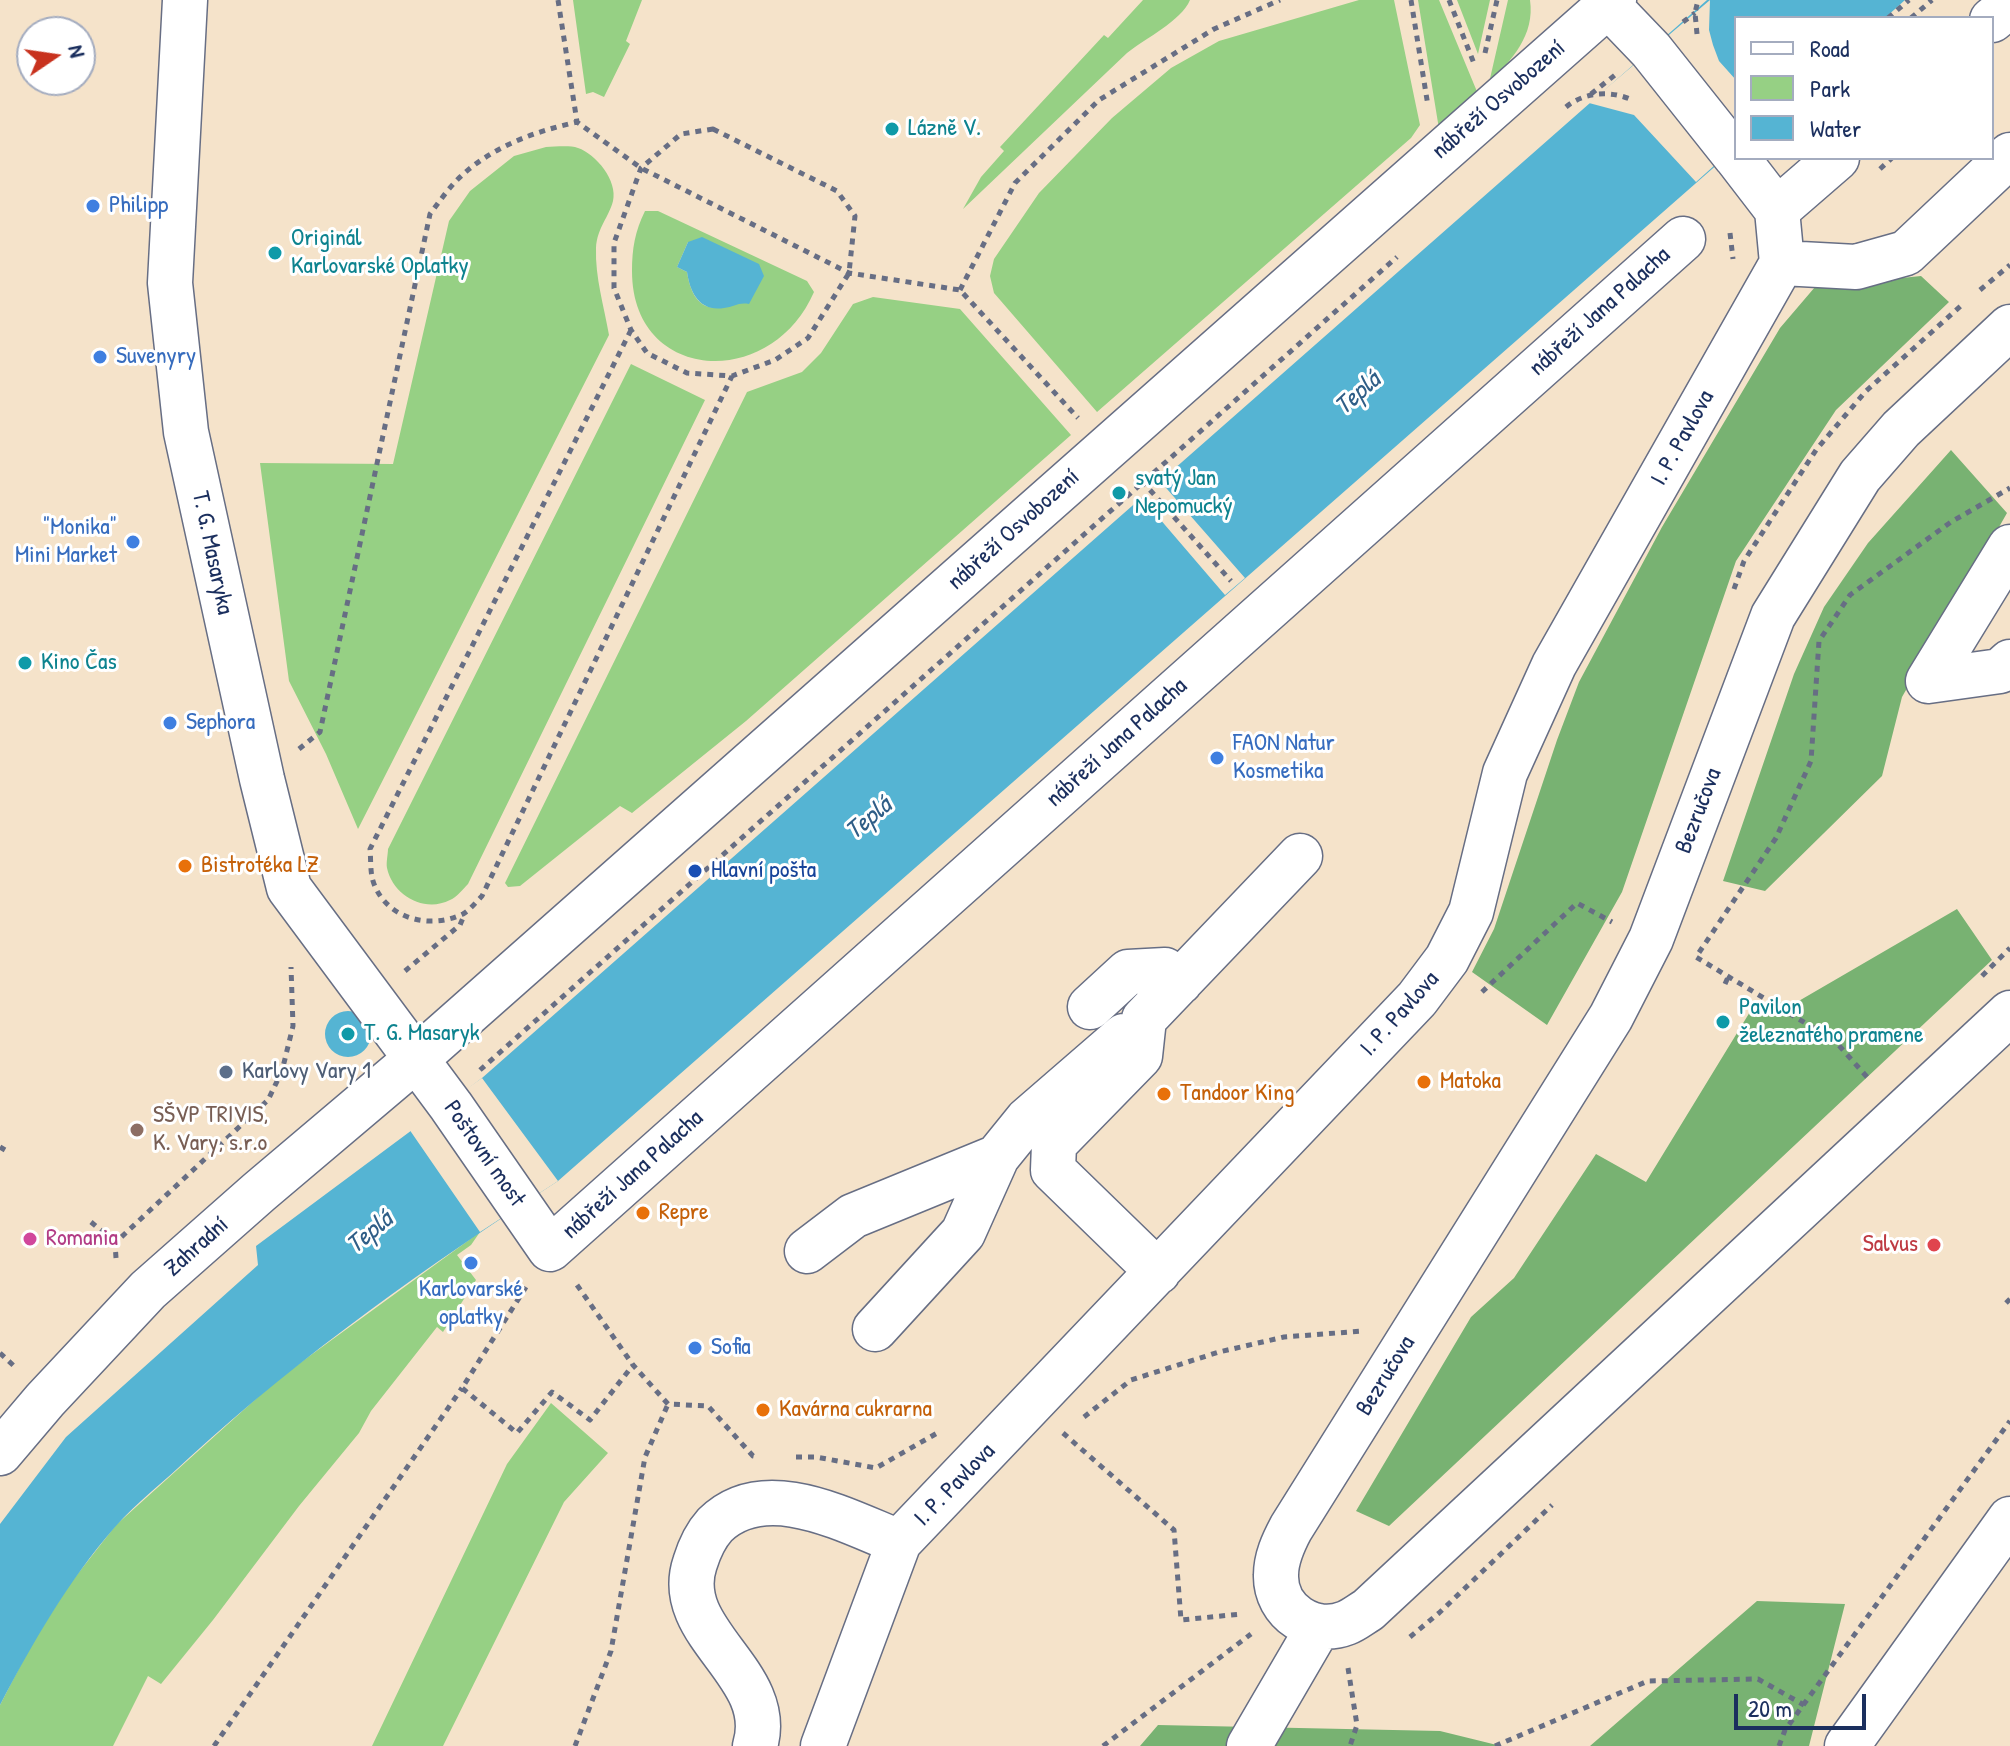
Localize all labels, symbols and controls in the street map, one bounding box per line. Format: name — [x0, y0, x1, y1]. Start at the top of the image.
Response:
north arrow — [16, 16, 96, 96]
legend — [1734, 16, 1994, 160]
text: Road — [1810, 32, 1849, 64]
street label: nábřeží Osvobození — [1426, 34, 1572, 166]
text: N — [62, 42, 93, 60]
text: Park — [1810, 72, 1850, 104]
text: Water — [1810, 112, 1861, 144]
place label: Lázně V. — [908, 115, 981, 143]
marker: Lázně V. — [883, 120, 901, 138]
place label: Philipp — [109, 192, 168, 220]
marker: Philipp — [84, 197, 102, 215]
place label: Originál Karlovarské Oplatky — [291, 225, 469, 281]
street label: nábřeží Jana Palacha — [1524, 241, 1676, 383]
marker: Originál Karlovarské Oplatky — [266, 244, 284, 262]
place label: Suvenyry — [116, 343, 196, 371]
marker: Suvenyry — [91, 348, 109, 366]
water label: Teplá — [1329, 365, 1387, 423]
street label: I. P. Pavlova — [1645, 385, 1721, 491]
street label: nábřeží Osvobození — [942, 463, 1086, 597]
place label: svatý Jan Nepomucký — [1135, 465, 1233, 521]
marker: svatý Jan Nepomucký — [1110, 484, 1128, 502]
street label: T. G. Masaryka — [185, 489, 239, 617]
place label: "Monika" Mini Market — [15, 514, 117, 570]
marker: "Monika" Mini Market — [124, 533, 142, 551]
place label: Kino Čas — [41, 649, 117, 677]
marker: Kino Čas — [16, 654, 34, 672]
street label: nábřeží Jana Palacha — [1041, 672, 1193, 814]
place label: Sephora — [186, 709, 255, 737]
marker: Sephora — [161, 714, 179, 732]
place label: FAON Natur Kosmetika — [1233, 730, 1335, 786]
marker: FAON Natur Kosmetika — [1208, 749, 1226, 767]
street label: Bezručova — [1670, 764, 1728, 858]
water label: Teplá — [840, 791, 898, 847]
place label: Bistrotéka LZ — [201, 852, 319, 880]
marker: Bistrotéka LZ — [176, 857, 194, 875]
place label: Hlavní pošta — [711, 857, 816, 885]
marker: Hlavní pošta — [686, 862, 704, 880]
street label: I. P. Pavlova — [1354, 966, 1446, 1062]
place label: Pavilon železnatého pramene — [1739, 994, 1924, 1050]
marker: Pavilon železnatého pramene — [1714, 1013, 1732, 1031]
place label: T. G. Masaryk — [364, 1020, 480, 1048]
marker: T. G. Masaryk — [339, 1025, 357, 1043]
place label: Karlovy Vary 1 — [242, 1058, 371, 1086]
marker: Karlovy Vary 1 — [217, 1063, 235, 1081]
place label: Matoka — [1440, 1068, 1501, 1096]
marker: Matoka — [1415, 1073, 1433, 1091]
place label: Tandoor King — [1180, 1080, 1294, 1108]
marker: Tandoor King — [1155, 1085, 1173, 1103]
street label: Poštovní most — [437, 1095, 531, 1213]
place label: SŠVP TRIVIS, K. Vary, s.r.o — [153, 1102, 268, 1158]
street label: nábřeží Jana Palacha — [557, 1104, 709, 1246]
marker: SŠVP TRIVIS, K. Vary, s.r.o — [128, 1121, 146, 1139]
place label: Repre — [659, 1199, 709, 1227]
marker: Repre — [634, 1204, 652, 1222]
water label: Teplá — [341, 1205, 399, 1261]
street label: Zahradní — [159, 1211, 235, 1283]
place label: Romania — [46, 1225, 118, 1253]
marker: Romania — [21, 1230, 39, 1248]
place label: Salvus — [1863, 1231, 1918, 1259]
marker: Salvus — [1925, 1236, 1943, 1254]
marker: Karlovarské oplatky — [462, 1254, 480, 1272]
place label: Karlovarské oplatky — [419, 1276, 523, 1332]
street label: Bezručova — [1350, 1331, 1422, 1421]
place label: Sofia — [711, 1334, 751, 1362]
marker: Sofia — [686, 1339, 704, 1357]
place label: Kavárna cukrarna — [779, 1396, 932, 1424]
marker: Kavárna cukrarna — [754, 1401, 772, 1419]
street label: I. P. Pavlova — [908, 1438, 1002, 1532]
scale bar — [1738, 1678, 1870, 1728]
text: 20 m — [1748, 1692, 1792, 1724]

